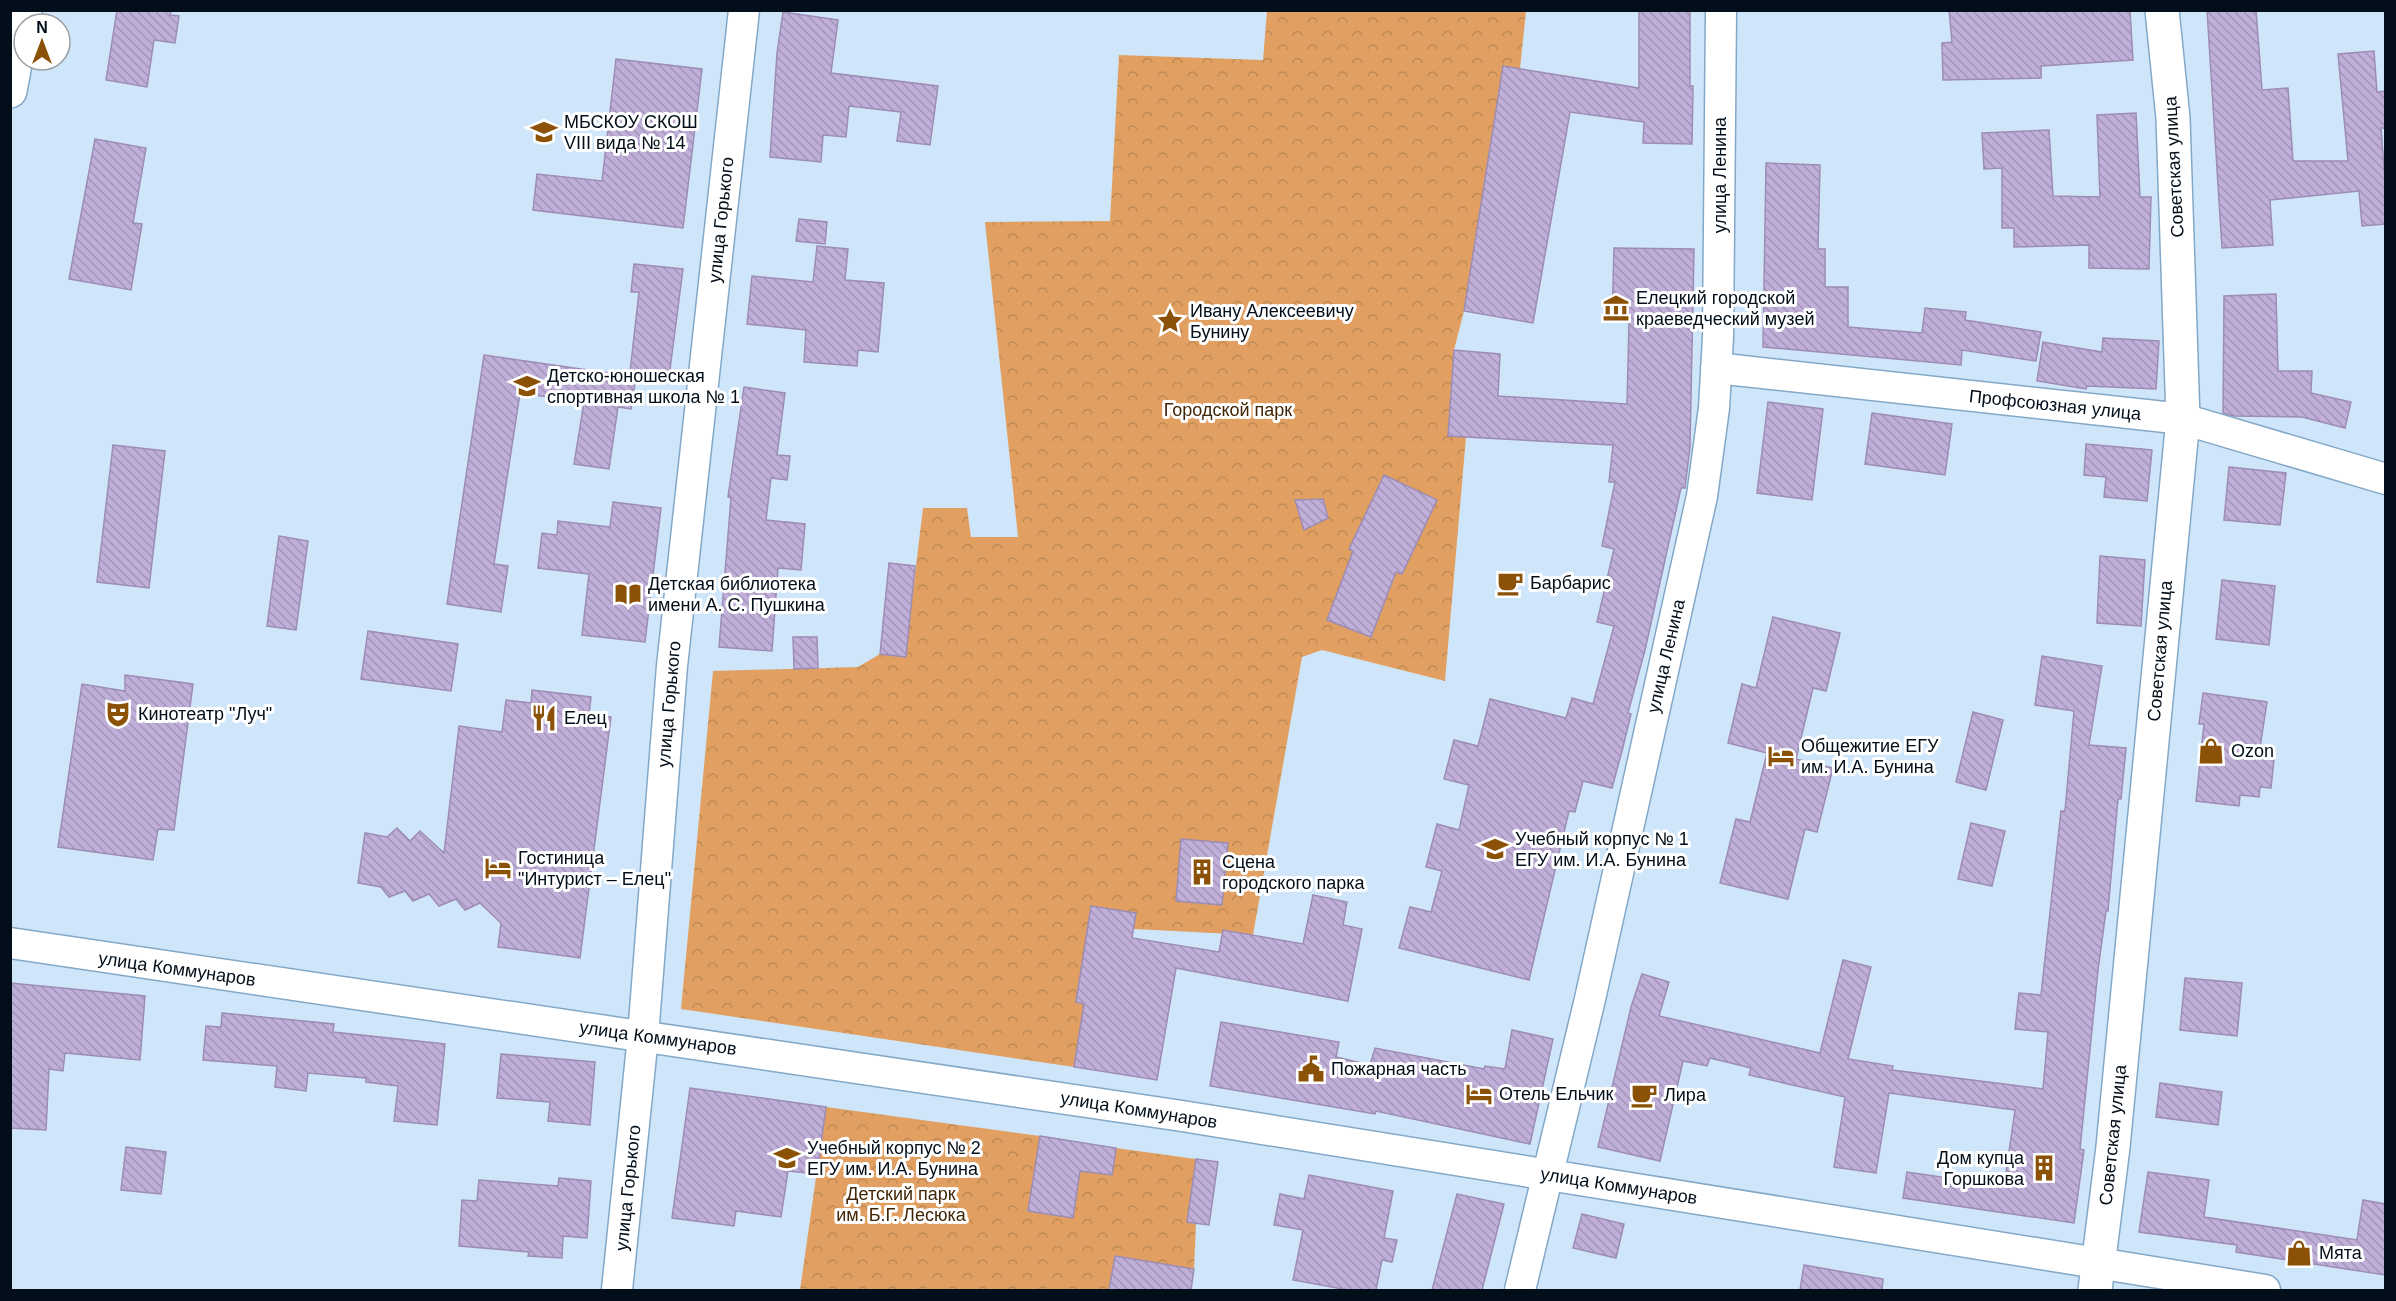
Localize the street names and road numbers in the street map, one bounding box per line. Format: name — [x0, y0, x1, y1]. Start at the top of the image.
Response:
street label: Советская улица — [2160, 95, 2188, 238]
street label: улица Ленина — [1710, 116, 1730, 233]
street label: улица Горького — [704, 156, 738, 284]
street label: Профсоюзная улица — [1968, 386, 2143, 424]
street label: Советская улица — [2144, 579, 2176, 722]
street label: улица Ленина — [1643, 596, 1689, 715]
street label: улица Горького — [654, 640, 684, 768]
street label: улица Коммунаров — [97, 948, 257, 990]
street label: улица Коммунаров — [578, 1017, 738, 1059]
street label: Советская улица — [2096, 1063, 2130, 1206]
street label: улица Коммунаров — [1059, 1088, 1219, 1132]
street label: улица Горького — [611, 1124, 645, 1252]
street label: улица Коммунаров — [1539, 1164, 1699, 1208]

